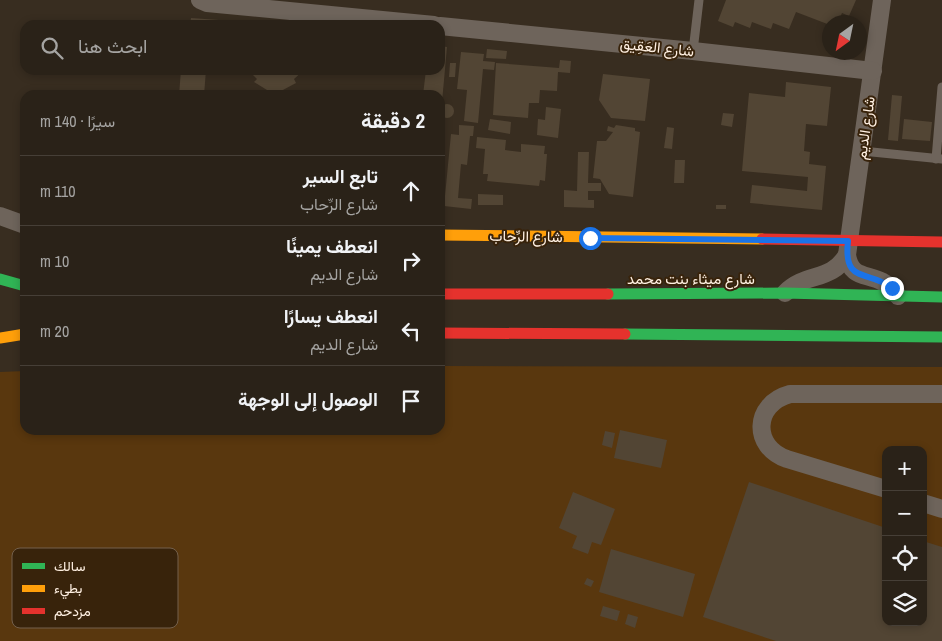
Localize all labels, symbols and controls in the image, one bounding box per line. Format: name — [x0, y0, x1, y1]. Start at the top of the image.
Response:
north arrow — [822, 15, 867, 60]
search box — [20, 20, 445, 75]
text: ابحث هنا — [78, 33, 148, 59]
street label: شارع العَقِيق — [619, 33, 695, 62]
icon: search — [38, 34, 66, 62]
street label: شارع الديم — [850, 95, 881, 161]
text: 2 دقيقة — [361, 106, 425, 135]
text: سيرًا · 140 m — [40, 110, 115, 132]
text: تابع السير — [303, 163, 378, 189]
icon: ahead — [397, 177, 425, 205]
text: 110 m — [40, 180, 76, 202]
text: شارع الرِّحاب — [300, 193, 378, 215]
street label: شارع الرِّحاب — [489, 225, 563, 248]
route start — [579, 227, 602, 250]
text: انعطف يمينًا — [286, 233, 378, 259]
icon: right — [397, 247, 425, 275]
text: 10 m — [40, 250, 69, 272]
text: شارع الديم — [310, 263, 378, 285]
street label: شارع ميثاء بنت محمد — [627, 268, 755, 290]
route end — [881, 277, 904, 300]
text: انعطف يسارًا — [284, 303, 378, 329]
icon: left — [397, 317, 425, 345]
text: 20 m — [40, 320, 69, 342]
text: شارع الديم — [310, 333, 378, 355]
text: الوصول إلى الوجهة — [238, 386, 378, 412]
icon: arrive — [397, 387, 425, 415]
map controls — [882, 446, 927, 626]
button: + — [882, 446, 927, 491]
button: − — [882, 491, 927, 536]
button: locate — [882, 536, 927, 581]
legend — [12, 548, 178, 628]
text: سالك — [54, 557, 85, 575]
text: بطيء — [54, 579, 82, 600]
button: layers — [882, 581, 927, 626]
text: مزدحم — [54, 602, 91, 620]

